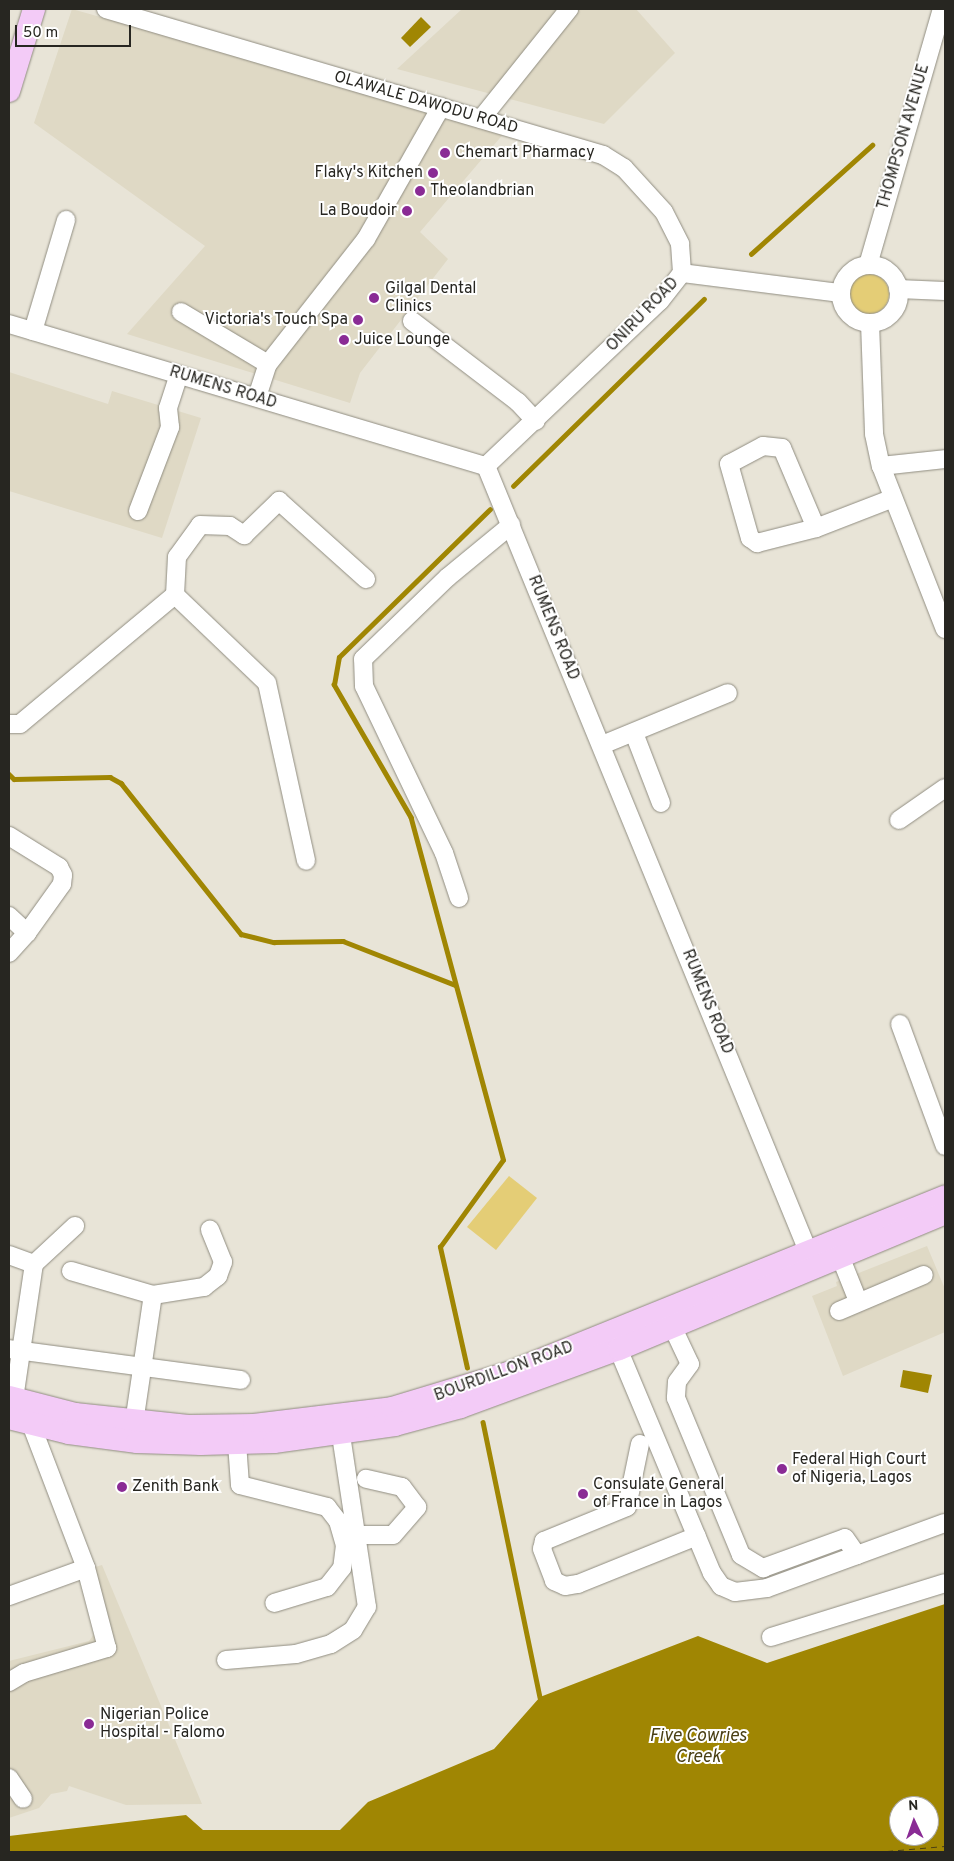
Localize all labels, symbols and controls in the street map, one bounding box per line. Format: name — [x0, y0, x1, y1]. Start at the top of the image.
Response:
scale bar — [18, 15, 134, 47]
text: 50 m — [23, 24, 58, 43]
street label: THOMPSON AVENUE — [874, 61, 934, 213]
street label: OLAWALE DAWODU ROAD — [332, 67, 520, 139]
place label: Chemart Pharmacy — [455, 143, 595, 163]
marker: Chemart Pharmacy — [439, 147, 451, 159]
place label: Flaky's Kitchen — [314, 163, 423, 183]
marker: Flaky's Kitchen — [427, 167, 439, 179]
place label: Theolandbrian — [430, 181, 534, 201]
marker: Theolandbrian — [414, 185, 426, 197]
place label: La Boudoir — [319, 201, 397, 221]
marker: La Boudoir — [401, 205, 413, 217]
street label: ONIRU ROAD — [603, 274, 683, 356]
place label: Gilgal Dental Clinics — [385, 279, 477, 317]
marker: Gilgal Dental Clinics — [367, 291, 381, 305]
place label: Victoria's Touch Spa — [204, 310, 348, 330]
marker: Victoria's Touch Spa — [352, 314, 364, 326]
place label: Juice Lounge — [354, 330, 450, 350]
marker: Juice Lounge — [338, 334, 350, 346]
street label: RUMENS ROAD — [167, 363, 279, 413]
street label: RUMENS ROAD — [523, 573, 583, 683]
street label: RUMENS ROAD — [677, 947, 737, 1057]
street label: BOURDILLON ROAD — [432, 1338, 576, 1406]
place label: Federal High Court of Nigeria, Lagos — [792, 1450, 927, 1488]
marker: Federal High Court of Nigeria, Lagos — [776, 1463, 788, 1475]
place label: Consulate General of France in Lagos — [593, 1475, 725, 1513]
place label: Zenith Bank — [132, 1477, 219, 1497]
marker: Zenith Bank — [116, 1481, 128, 1493]
marker: Consulate General of France in Lagos — [577, 1488, 589, 1500]
place label: Nigerian Police Hospital - Falomo — [100, 1705, 225, 1743]
marker: Nigerian Police Hospital - Falomo — [82, 1717, 96, 1731]
water label: Five Cowries Creek — [649, 1727, 747, 1770]
north arrow — [889, 1796, 939, 1846]
text: N — [908, 1798, 919, 1815]

